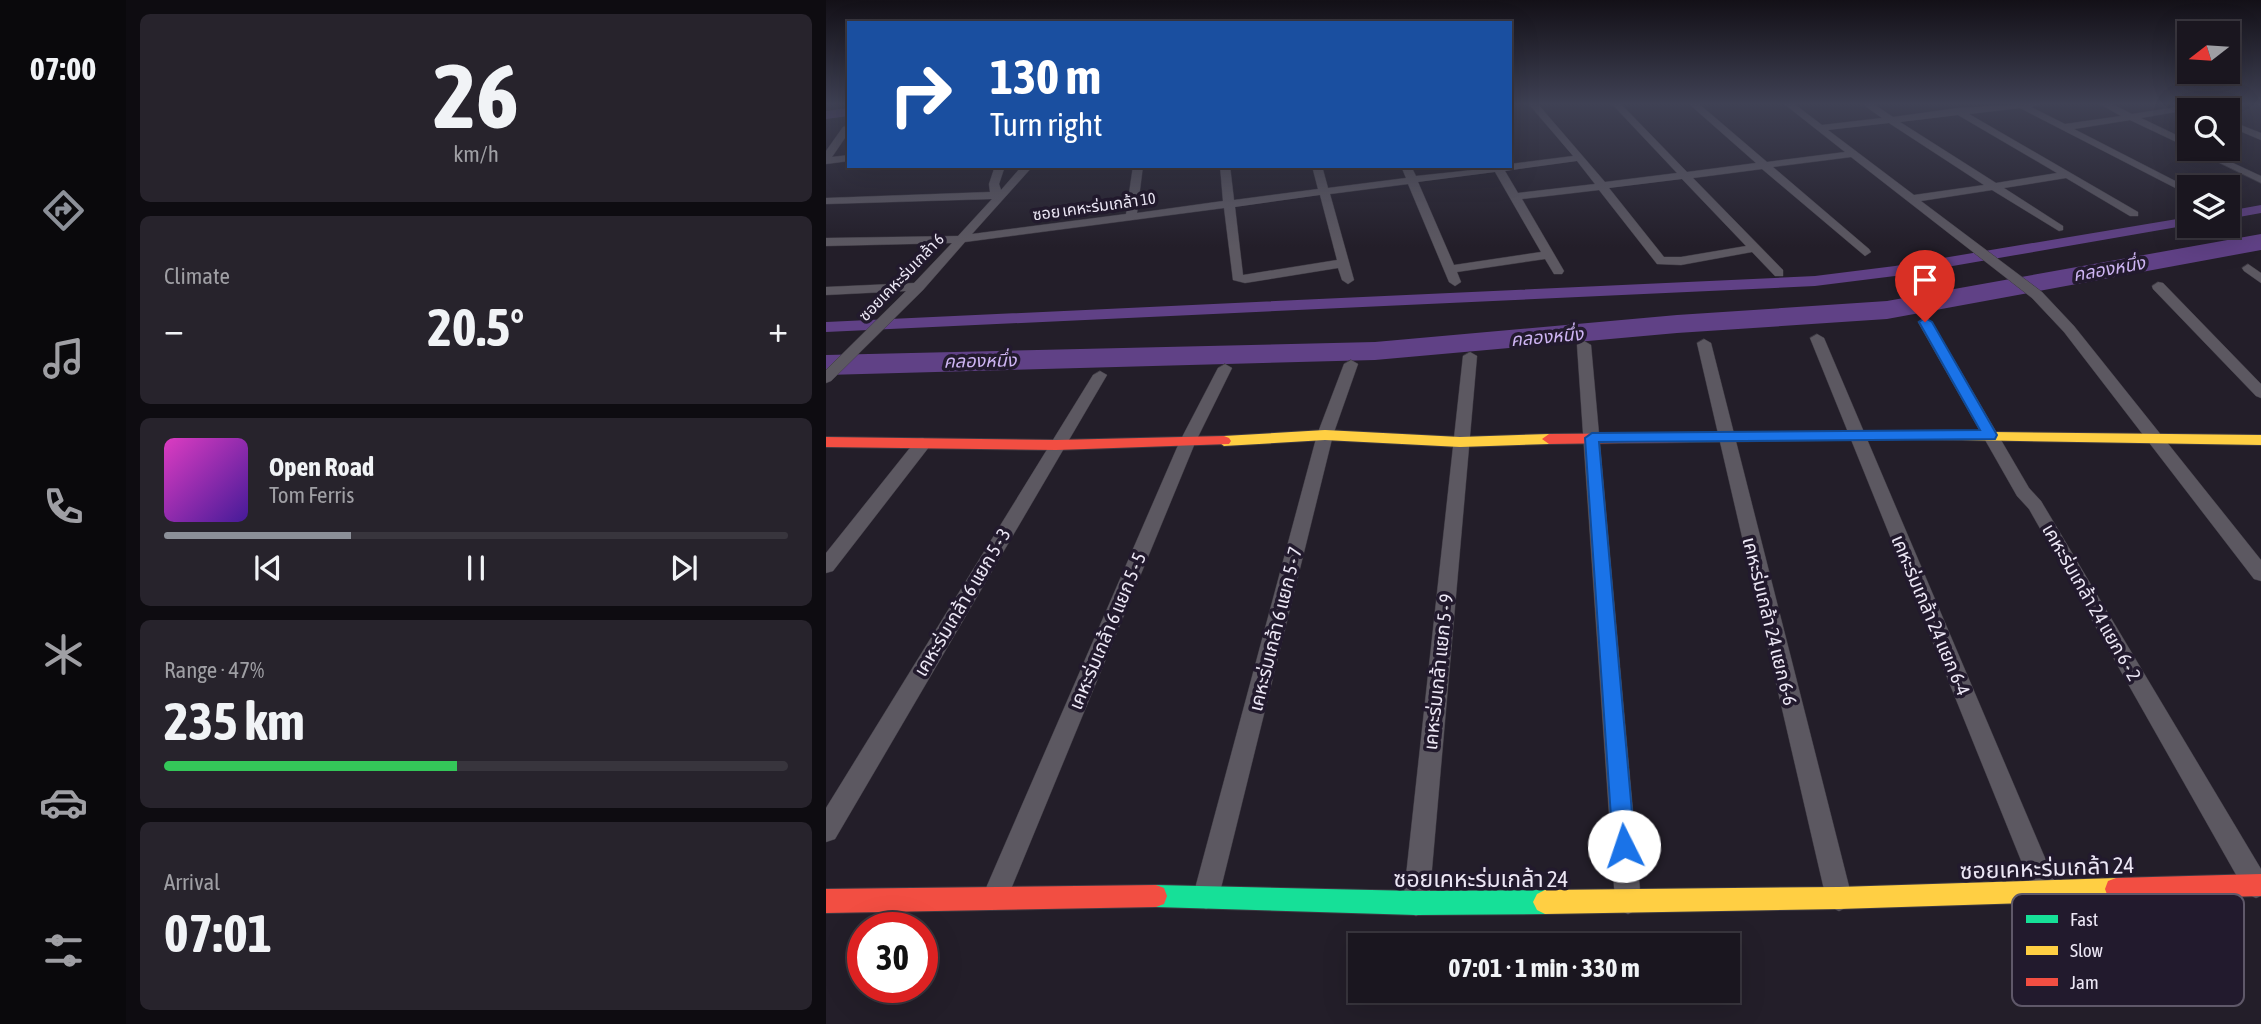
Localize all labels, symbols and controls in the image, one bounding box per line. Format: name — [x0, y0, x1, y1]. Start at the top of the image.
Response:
north arrow — [2177, 21, 2240, 84]
map controls — [2177, 21, 2240, 238]
text: 26 — [433, 43, 519, 147]
text: 130 m — [990, 48, 1101, 104]
icon: right — [875, 49, 966, 140]
text: 07:00 — [30, 50, 96, 87]
button: search — [2177, 98, 2240, 161]
text: Turn right — [990, 106, 1103, 143]
text: km/h — [453, 141, 499, 167]
button: layers — [2177, 175, 2240, 238]
icon: directions — [39, 186, 88, 235]
street label: ซอย เคหะร่มเกล้า 10 — [1031, 188, 1157, 224]
street label: ซอยเคหะร่มเกล้า 6 — [855, 230, 947, 324]
pin — [1895, 250, 1955, 322]
water label: คลองหนึ่ง — [2071, 250, 2148, 285]
icon: arrive — [1906, 261, 1944, 299]
text: Climate — [164, 263, 230, 289]
text: 20.5° — [428, 297, 524, 357]
text: − — [164, 307, 184, 350]
text: + — [768, 307, 788, 350]
water label: คลองหนึ่ง — [1510, 321, 1585, 350]
icon: music — [39, 334, 88, 383]
water label: คลองหนึ่ง — [943, 347, 1018, 372]
text: Open Road — [269, 452, 374, 482]
icon: phone — [39, 482, 88, 531]
text: Tom Ferris — [269, 482, 354, 508]
street label: เคหะร่มเกล้า 24 แยก 6 - 2 — [2038, 520, 2146, 684]
street label: เคหะร่มเกล้า 6 แยก 5 - 3 — [909, 524, 1015, 680]
street label: เคหะร่มเกล้า 24 แยก 6-4 — [1887, 531, 1975, 699]
street label: เคหะร่มเกล้า 24 แยก 6-6 — [1738, 535, 1802, 707]
street label: เคหะร่มเกล้า 6 แยก 5 - 7 — [1244, 545, 1306, 713]
icon: previous — [249, 549, 287, 587]
icon: pause — [457, 549, 495, 587]
icon: next — [665, 549, 703, 587]
street label: เคหะร่มเกล้า 6 แยก 5 - 5 — [1064, 549, 1150, 713]
street label: เคหะร่มเกล้า แยก 5 - 9 — [1419, 593, 1457, 751]
icon: climate — [39, 630, 88, 679]
text: Range · 47% — [164, 657, 264, 683]
text: 235 km — [164, 691, 305, 751]
icon: car — [39, 778, 88, 827]
position arrow — [1587, 809, 1661, 883]
street label: ซอยเคหะร่มเกล้า 24 — [1959, 852, 2135, 884]
street label: ซอยเคหะร่มเกล้า 24 — [1394, 866, 1568, 892]
text: Arrival — [164, 869, 220, 895]
legend — [2012, 894, 2244, 1006]
text: 07:01 — [164, 903, 272, 963]
text: Fast — [2070, 908, 2098, 930]
speed limit sign: 30 — [847, 912, 938, 1003]
icon: filters — [39, 926, 88, 975]
text: Slow — [2070, 939, 2104, 961]
text: 07:01 · 1 min · 330 m — [1448, 953, 1640, 983]
text: Jam — [2070, 971, 2099, 993]

